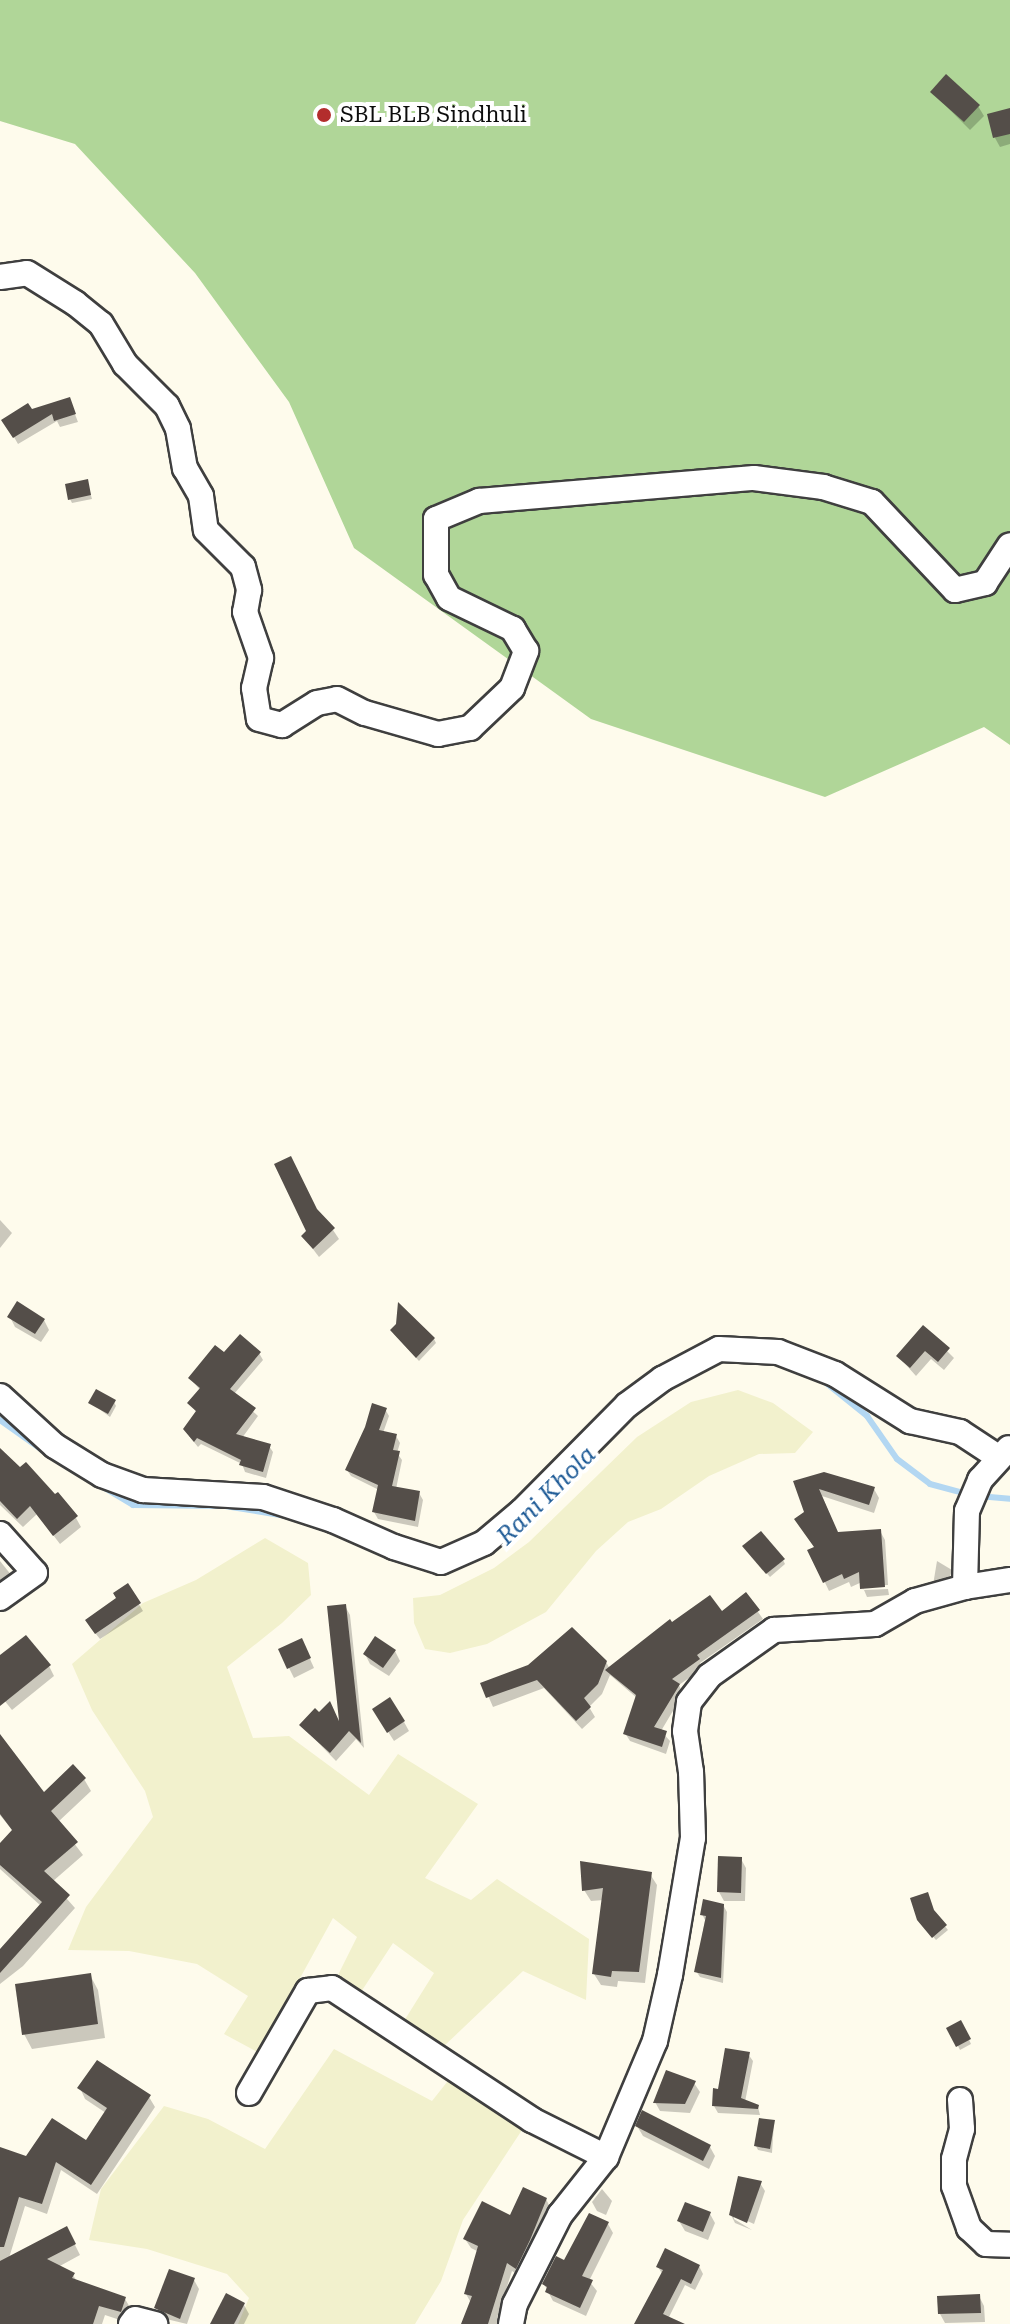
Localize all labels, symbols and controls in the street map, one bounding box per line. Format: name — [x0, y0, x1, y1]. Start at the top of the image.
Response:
place label: SBL BLB Sindhuli — [340, 102, 527, 128]
marker: SBL BLB Sindhuli — [315, 106, 333, 124]
water label: Rani Khola — [492, 1441, 602, 1551]

